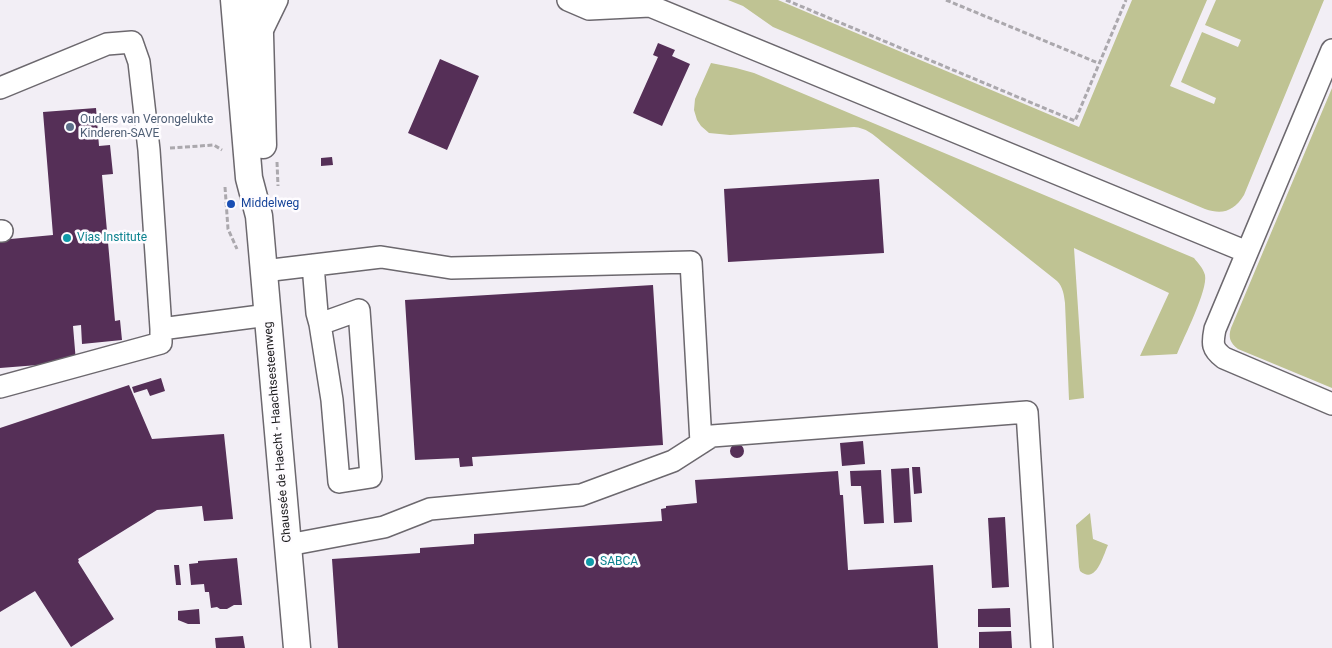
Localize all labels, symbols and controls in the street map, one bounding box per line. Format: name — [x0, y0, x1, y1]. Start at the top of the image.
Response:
place label: Ouders van Verongelukte Kinderen-SAVE — [80, 113, 213, 141]
marker: Ouders van Verongelukte Kinderen-SAVE — [64, 121, 76, 133]
place label: Middelweg — [241, 197, 299, 211]
marker: Middelweg — [225, 198, 237, 210]
place label: Vias Institute — [77, 231, 147, 245]
marker: Vias Institute — [61, 232, 73, 244]
street label: Chaussée de Haecht - Haachtsesteenweg — [261, 321, 295, 543]
place label: SABCA — [600, 555, 638, 569]
marker: SABCA — [584, 556, 596, 568]

